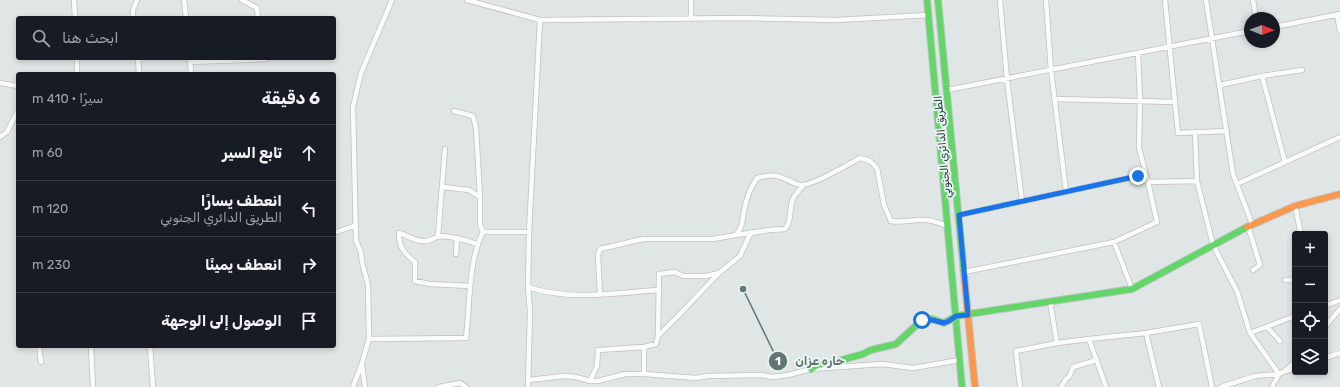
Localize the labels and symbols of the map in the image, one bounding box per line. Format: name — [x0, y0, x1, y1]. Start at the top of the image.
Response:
north arrow — [1244, 12, 1280, 48]
street label: الطريق الدائري الجنوبي — [932, 95, 955, 199]
route end — [1129, 167, 1147, 185]
route start — [913, 311, 931, 329]
callout: حاره عزان — [768, 349, 853, 373]
text: 1 — [775, 354, 781, 368]
text: حاره عزان — [795, 354, 845, 368]

